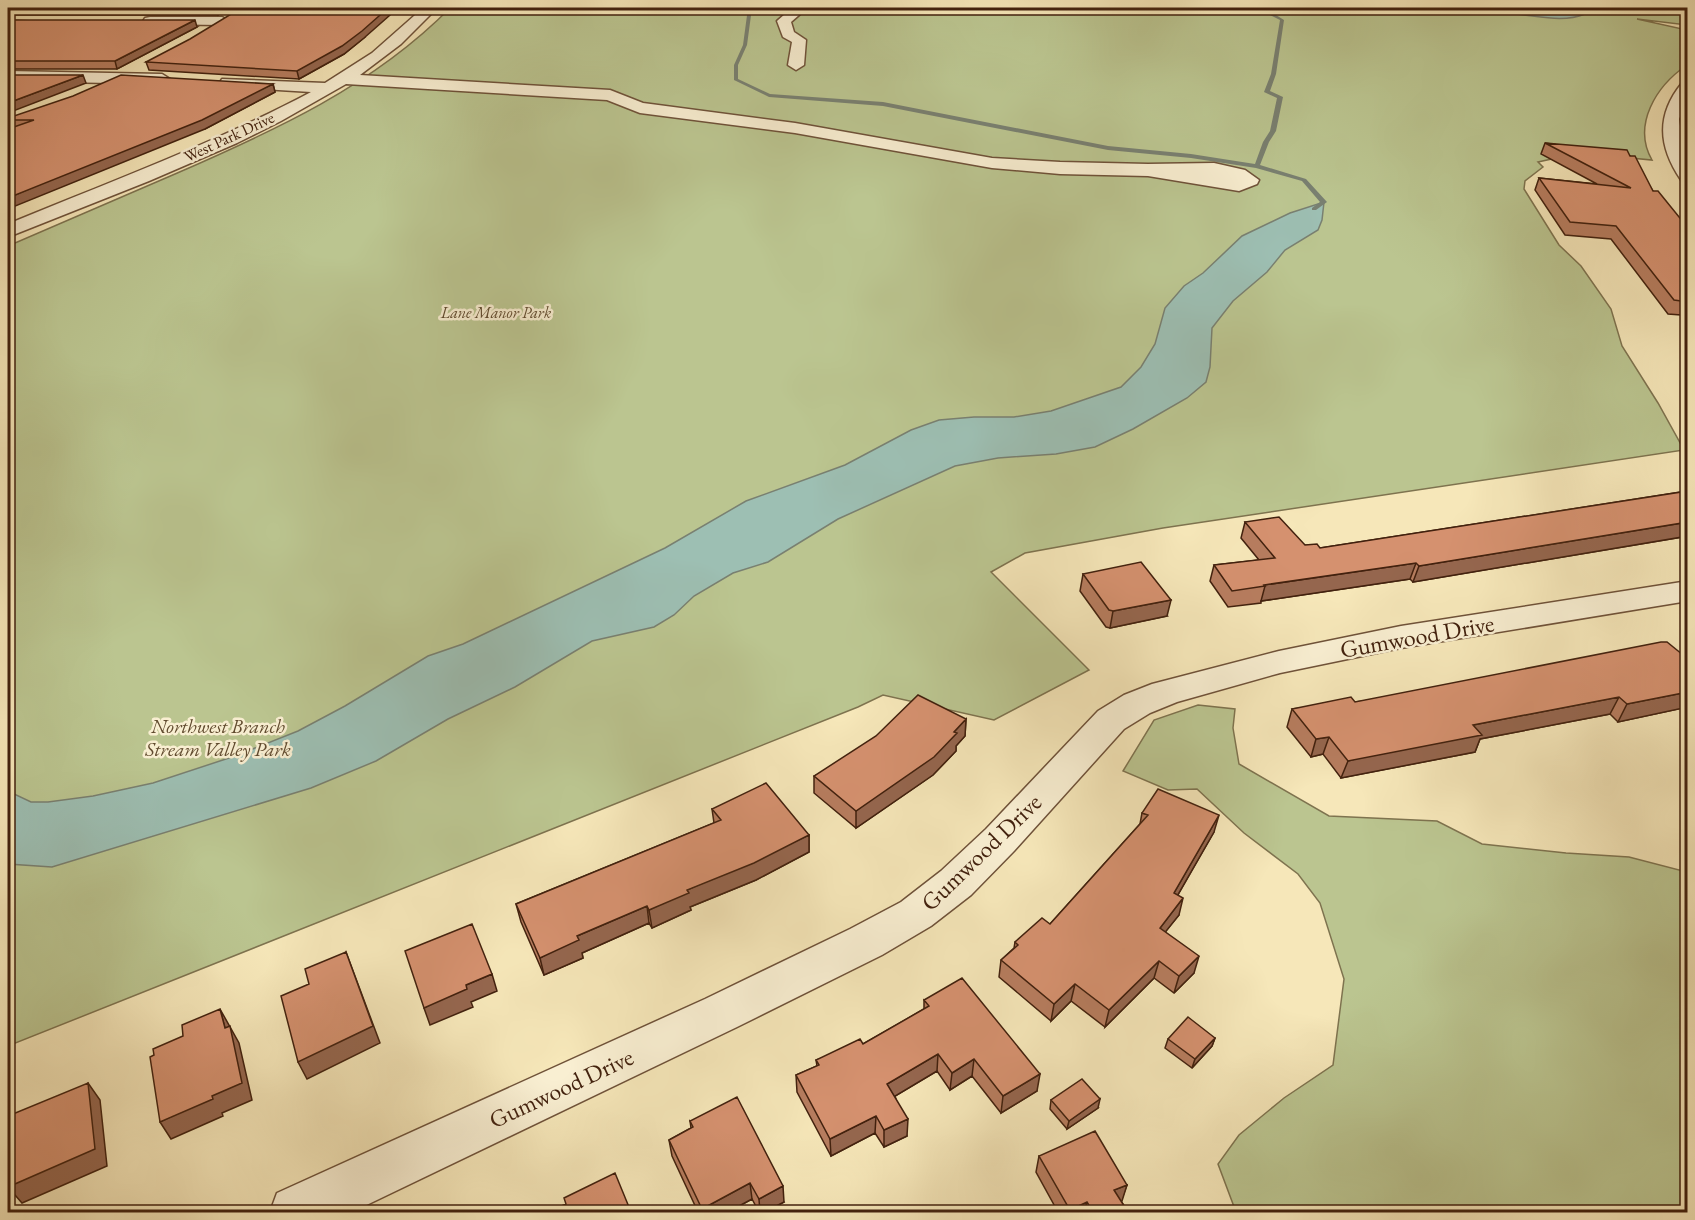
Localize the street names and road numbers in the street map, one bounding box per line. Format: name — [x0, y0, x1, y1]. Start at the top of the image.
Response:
street label: West Park Drive — [180, 107, 278, 167]
street label: Gumwood Drive — [1337, 607, 1497, 665]
street label: Gumwood Drive — [914, 787, 1048, 917]
street label: Gumwood Drive — [484, 1041, 638, 1135]

